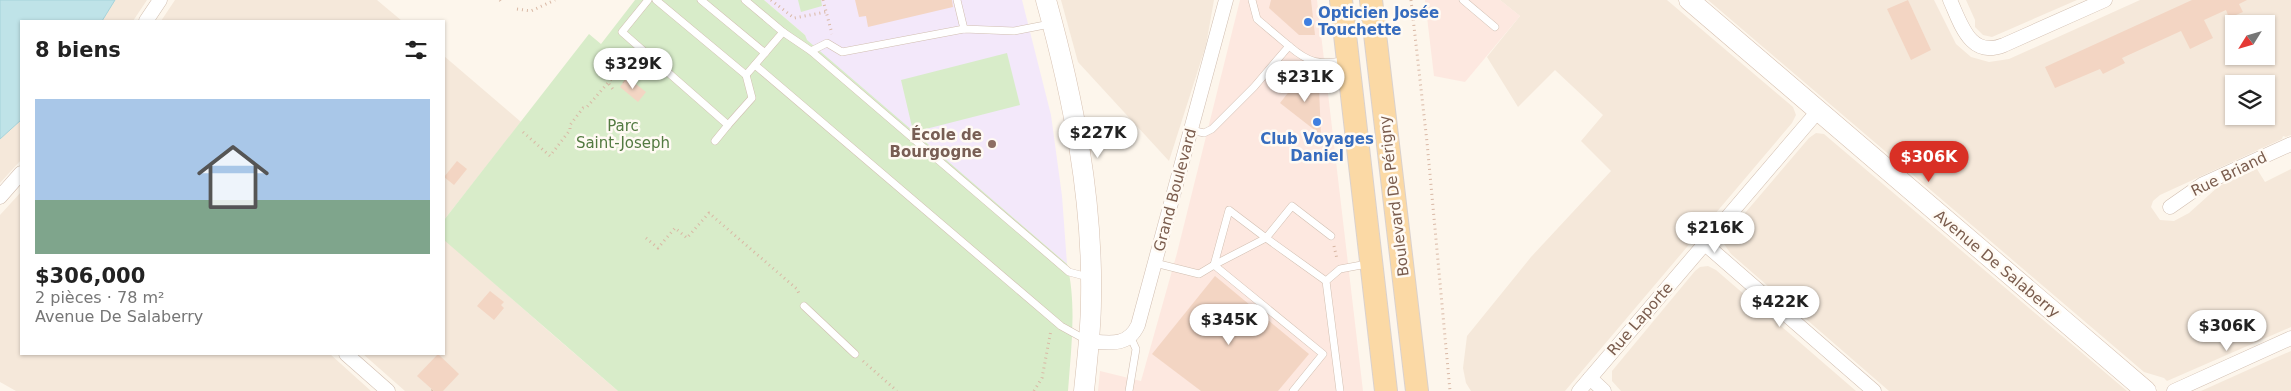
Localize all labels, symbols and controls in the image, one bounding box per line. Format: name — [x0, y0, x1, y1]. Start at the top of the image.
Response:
place label: Opticien Josée Touchette — [1318, 4, 1439, 39]
north arrow — [2225, 15, 2275, 65]
map controls — [2225, 15, 2275, 125]
marker: Opticien Josée Touchette — [1302, 16, 1314, 28]
icon: filters — [402, 36, 430, 64]
text: 8 biens — [35, 38, 121, 62]
pin: $329K — [598, 48, 668, 90]
text: $329K — [605, 54, 661, 73]
pin: $231K — [1270, 61, 1340, 103]
text: $231K — [1277, 67, 1333, 86]
button: layers — [2225, 75, 2275, 125]
street label: Boulevard De Périgny — [1375, 114, 1413, 278]
pin: $227K — [1063, 116, 1133, 159]
marker: Club Voyages Daniel — [1311, 116, 1323, 128]
park label: Parc Saint-Joseph — [576, 117, 670, 152]
text: $227K — [1070, 123, 1126, 142]
place label: École de Bourgogne — [890, 125, 982, 161]
street label: Grand Boulevard — [1150, 127, 1200, 253]
place label: Club Voyages Daniel — [1260, 130, 1374, 165]
icon: home — [188, 132, 278, 222]
marker: École de Bourgogne — [986, 138, 998, 150]
pin: $306K — [1894, 140, 1964, 183]
text: $306K — [1901, 147, 1957, 166]
street label: Rue Briand — [2188, 148, 2270, 200]
street label: Avenue De Salaberry — [1931, 206, 2063, 322]
pin: $216K — [1680, 212, 1750, 254]
text: $216K — [1687, 218, 1743, 237]
text: $306,000 — [35, 264, 145, 288]
street label: Rue Laporte — [1603, 279, 1677, 359]
pin: $422K — [1745, 286, 1815, 328]
text: 2 pièces · 78 m² — [35, 288, 164, 307]
text: $422K — [1752, 292, 1808, 311]
pin: $345K — [1194, 304, 1264, 346]
text: Avenue De Salaberry — [35, 307, 203, 326]
text: $345K — [1201, 310, 1257, 329]
pin: $306K — [2192, 310, 2262, 352]
text: $306K — [2199, 316, 2255, 335]

